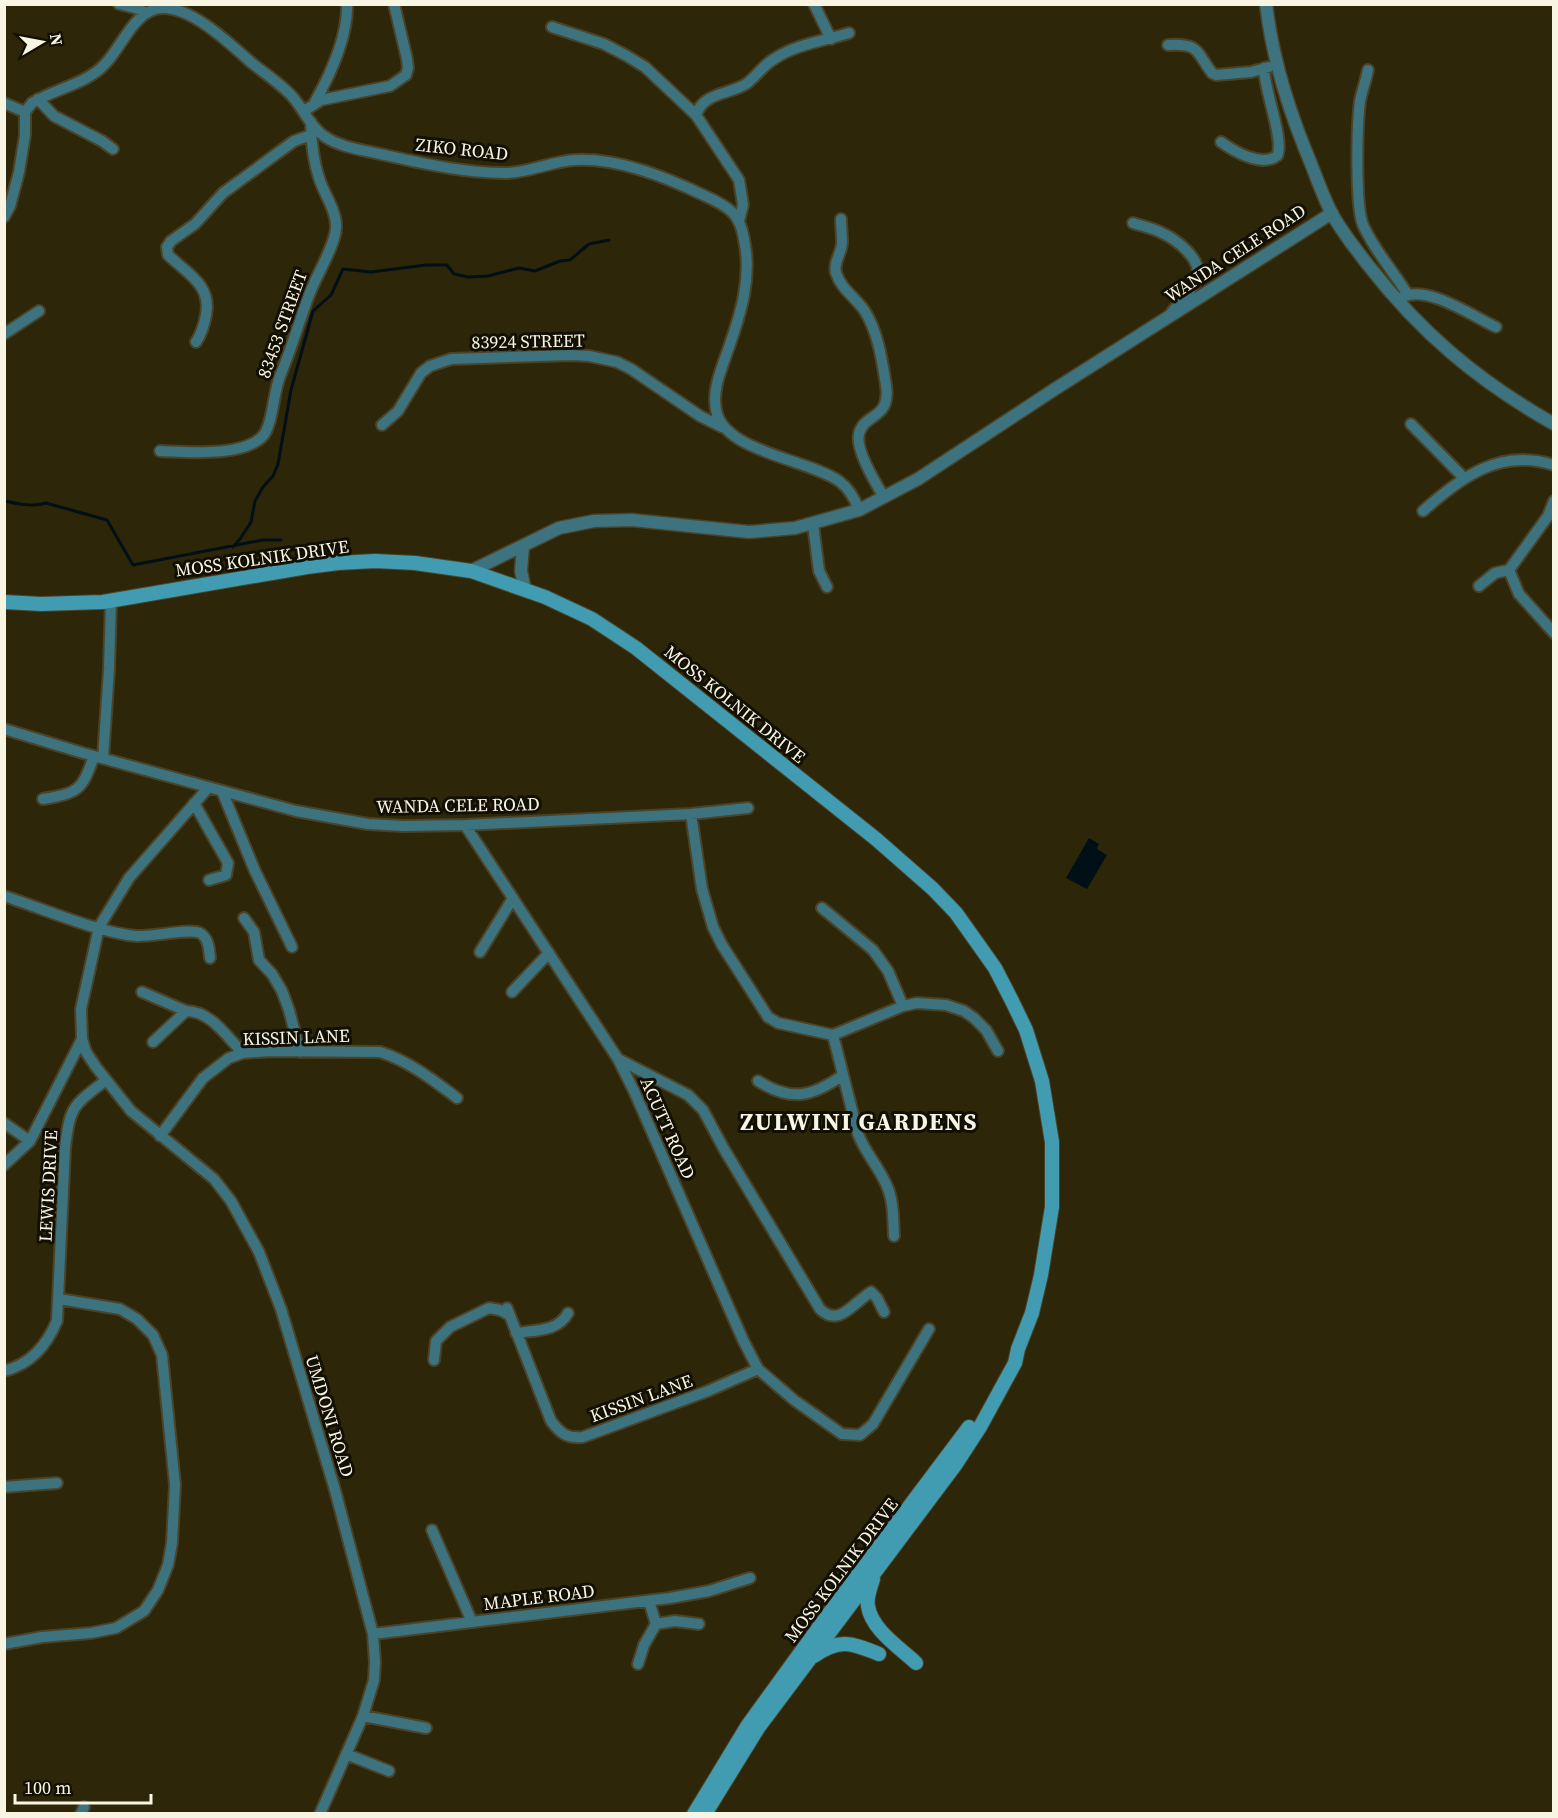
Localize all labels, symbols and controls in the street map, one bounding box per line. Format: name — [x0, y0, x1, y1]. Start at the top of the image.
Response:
north arrow — [12, 12, 72, 72]
text: N — [45, 32, 69, 47]
street label: ZIKO ROAD — [414, 132, 510, 166]
street label: WANDA CELE ROAD — [1160, 198, 1310, 308]
street label: 83453 STREET — [251, 266, 313, 382]
street label: 83924 STREET — [471, 328, 585, 354]
street label: MOSS KOLNIK DRIVE — [174, 533, 350, 583]
street label: MOSS KOLNIK DRIVE — [659, 639, 811, 769]
street label: WANDA CELE ROAD — [376, 791, 540, 819]
street label: KISSIN LANE — [242, 1023, 350, 1051]
street label: ACUTT ROAD — [634, 1073, 702, 1183]
district label: ZULWINI GARDENS — [740, 1105, 978, 1138]
street label: LEWIS DRIVE — [33, 1129, 63, 1243]
street label: UMDONI ROAD — [300, 1352, 360, 1480]
street label: KISSIN LANE — [586, 1368, 696, 1428]
street label: MOSS KOLNIK DRIVE — [778, 1493, 904, 1647]
street label: MAPLE ROAD — [482, 1578, 596, 1616]
scale bar — [15, 1767, 152, 1805]
text: 100 m — [24, 1775, 71, 1800]

